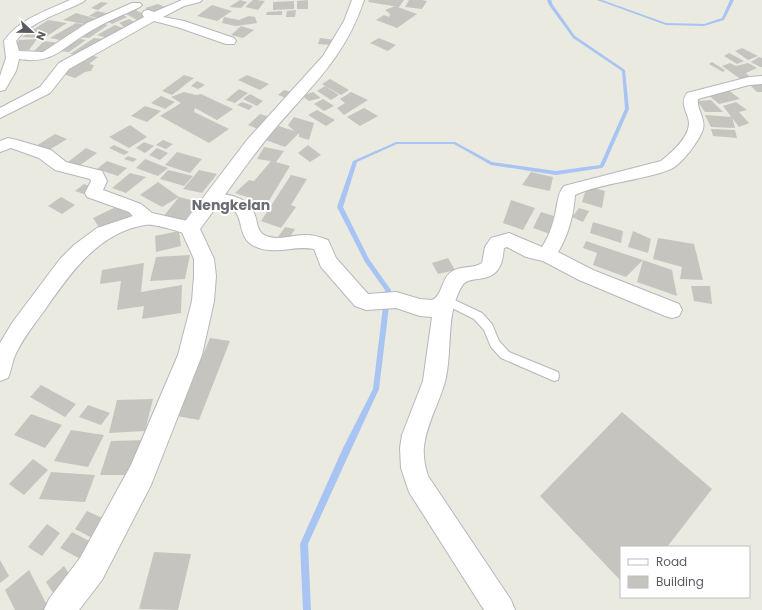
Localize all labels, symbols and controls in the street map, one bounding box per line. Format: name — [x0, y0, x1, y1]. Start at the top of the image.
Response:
north arrow — [12, 12, 52, 52]
text: N — [32, 29, 50, 43]
district label: Nengkelan — [192, 195, 270, 215]
legend — [620, 546, 750, 598]
text: Road — [656, 553, 687, 570]
text: Building — [656, 573, 704, 590]

